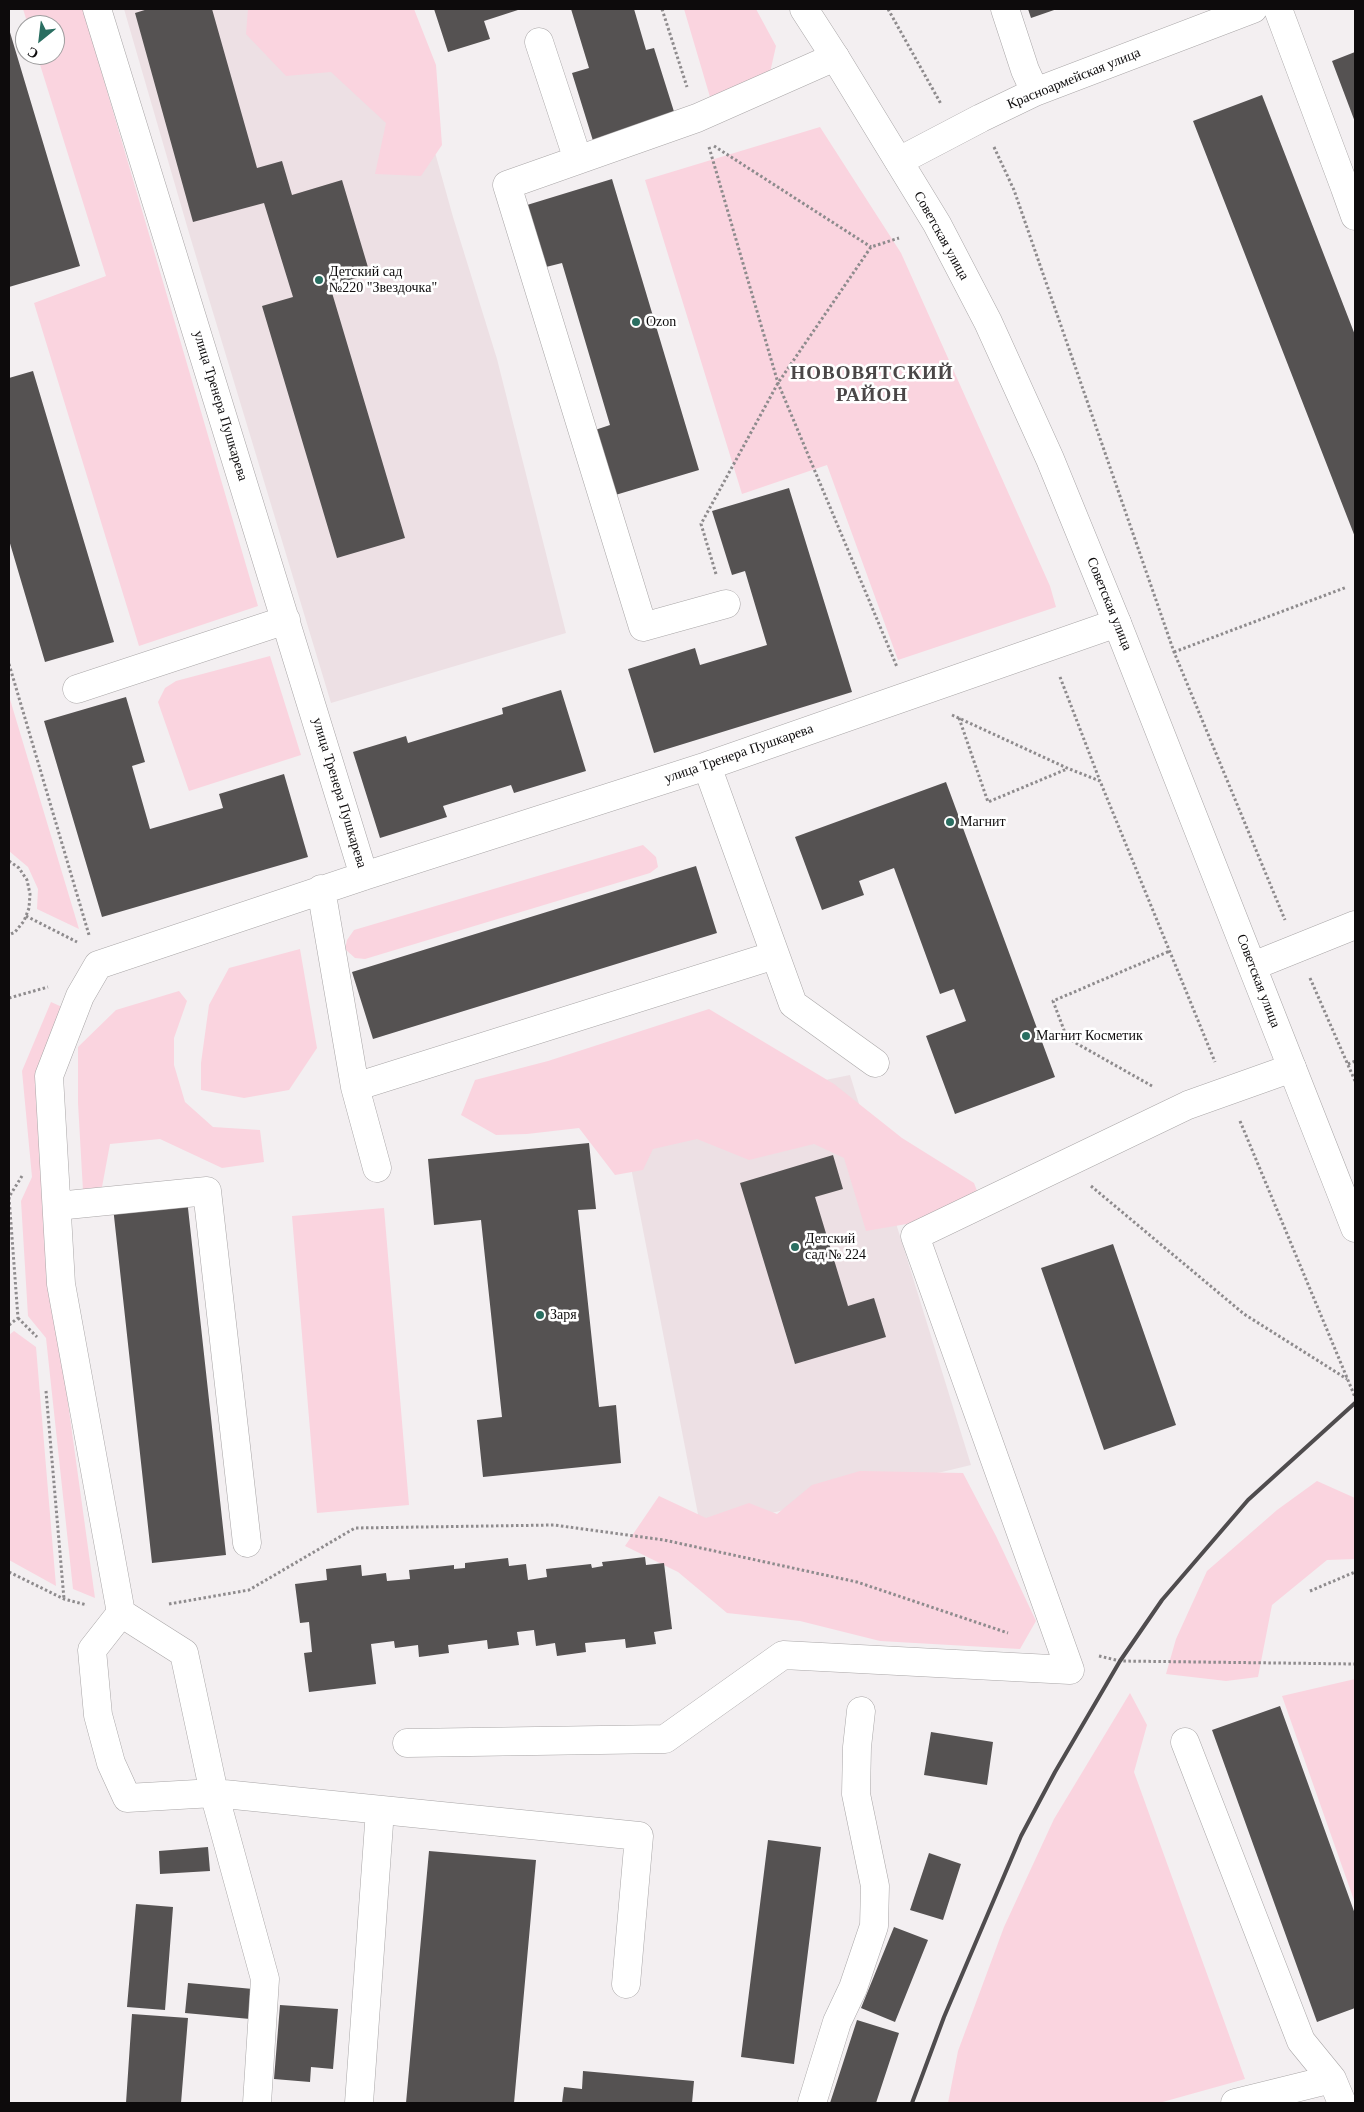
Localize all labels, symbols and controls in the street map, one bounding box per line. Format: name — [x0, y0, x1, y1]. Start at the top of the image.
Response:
north arrow — [15, 15, 65, 65]
text: С — [25, 44, 41, 62]
street label: Красноармейская улица — [1005, 45, 1143, 113]
street label: Советская улица — [910, 189, 972, 283]
place label: Детский сад №220 "Звездочка" — [329, 264, 437, 296]
marker: Детский сад №220 "Звездочка" — [313, 274, 325, 286]
place label: Ozon — [646, 314, 676, 330]
marker: Ozon — [630, 316, 642, 328]
street label: улица Тренера Пушкарева — [189, 329, 251, 483]
district label: НОВОВЯТСКИЙ РАЙОН — [789, 363, 955, 407]
street label: Советская улица — [1083, 555, 1135, 653]
street label: улица Тренера Пушкарева — [308, 716, 370, 870]
street label: улица Тренера Пушкарева — [662, 721, 816, 787]
place label: Магнит — [960, 814, 1006, 830]
marker: Магнит — [944, 816, 956, 828]
street label: Советская улица — [1232, 932, 1284, 1030]
place label: Магнит Косметик — [1036, 1028, 1143, 1044]
marker: Магнит Косметик — [1020, 1030, 1032, 1042]
place label: Детский сад № 224 — [805, 1231, 866, 1264]
marker: Детский сад № 224 — [789, 1241, 801, 1253]
place label: Заря — [550, 1307, 577, 1323]
marker: Заря — [534, 1309, 546, 1321]

